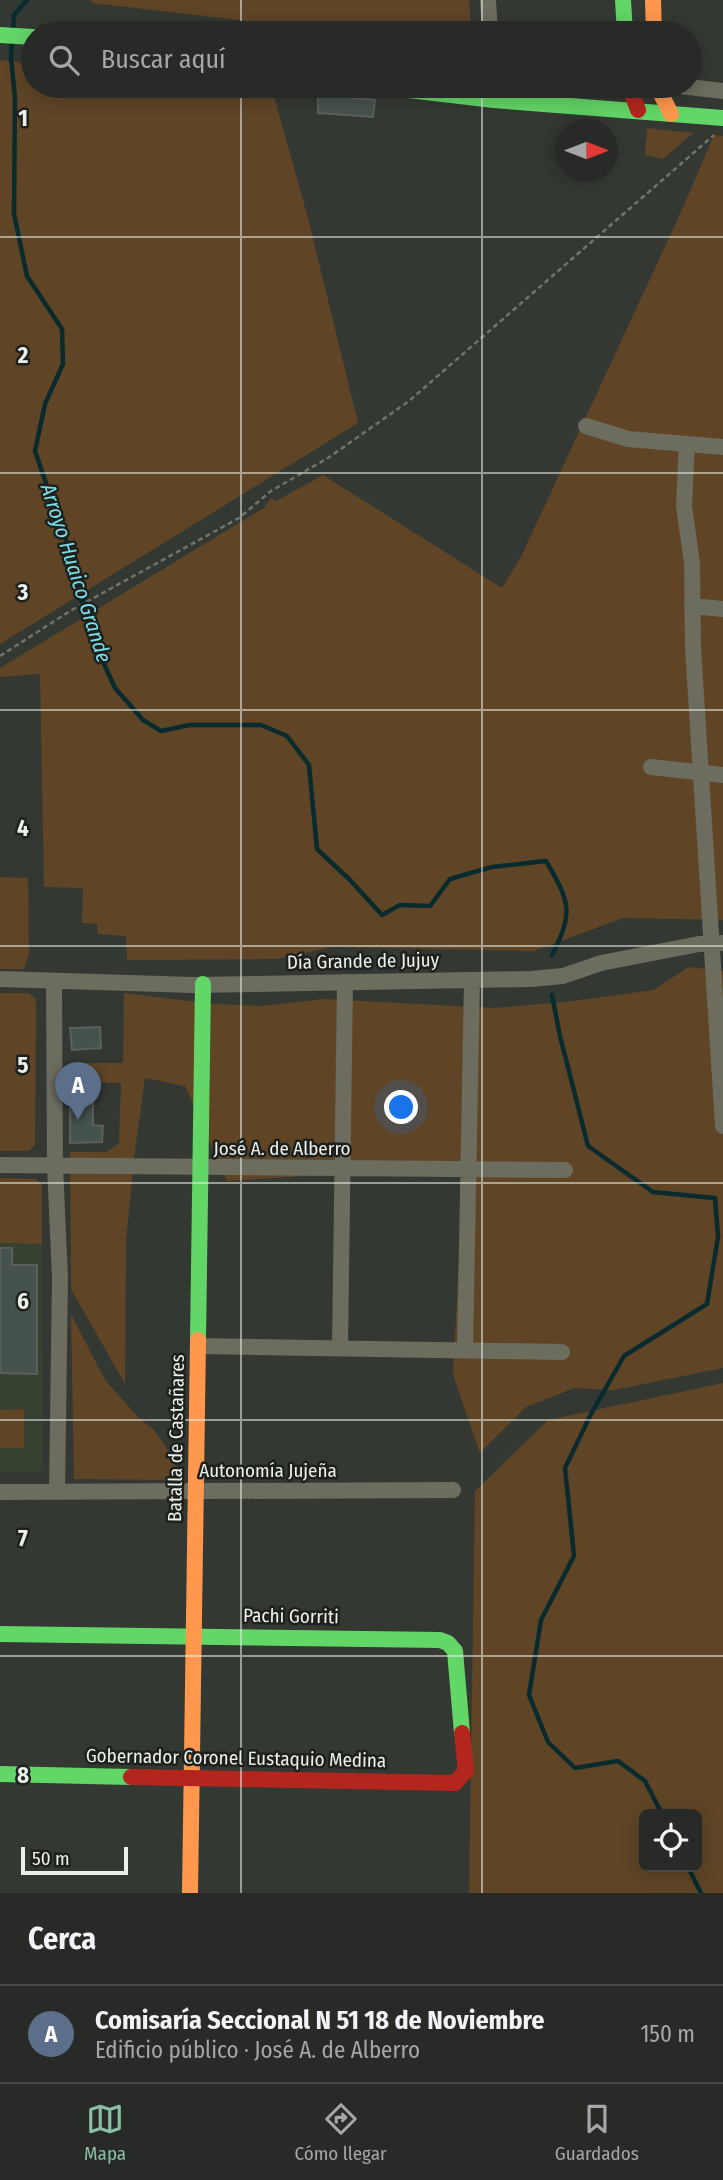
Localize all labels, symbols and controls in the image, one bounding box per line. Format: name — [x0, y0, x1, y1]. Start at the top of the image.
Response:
search box — [21, 21, 702, 98]
icon: search — [45, 41, 83, 79]
text: Buscar aquí — [101, 44, 226, 75]
text: 1 — [18, 104, 28, 132]
north arrow — [555, 119, 618, 182]
text: 2 — [17, 341, 29, 369]
water label: Arroyo Huaico Grande — [34, 479, 117, 666]
text: 3 — [17, 578, 29, 606]
text: 4 — [17, 814, 29, 842]
street label: Día Grande de Jujuy — [287, 948, 440, 974]
text: 5 — [17, 1051, 29, 1079]
pin: A — [55, 1062, 101, 1120]
your location — [384, 1090, 418, 1124]
street label: José A. de Alberro — [214, 1137, 350, 1160]
text: 6 — [17, 1287, 29, 1315]
street label: Batalla de Castañares — [163, 1354, 189, 1522]
street label: Autonomía Jujeña — [199, 1459, 337, 1482]
text: 7 — [18, 1524, 28, 1552]
street label: Pachi Gorriti — [243, 1604, 339, 1628]
street label: Gobernador Coronel Eustaquio Medina — [86, 1744, 386, 1772]
text: 8 — [17, 1761, 29, 1789]
map controls — [639, 1809, 702, 1872]
button: locate — [639, 1809, 702, 1872]
scale bar — [21, 1844, 128, 1876]
text: 50 m — [32, 1847, 70, 1870]
text: Cerca — [28, 1921, 96, 1957]
text: Comisaría Seccional N 51 18 de Noviembre — [95, 2005, 545, 2036]
text: A — [45, 2020, 57, 2048]
text: 150 m — [640, 2020, 695, 2048]
text: Edificio público · José A. de Alberro — [95, 2036, 420, 2064]
tab: Mapa — [84, 2100, 126, 2165]
tab: Cómo llegar — [294, 2100, 387, 2165]
tab: Guardados — [555, 2100, 639, 2165]

